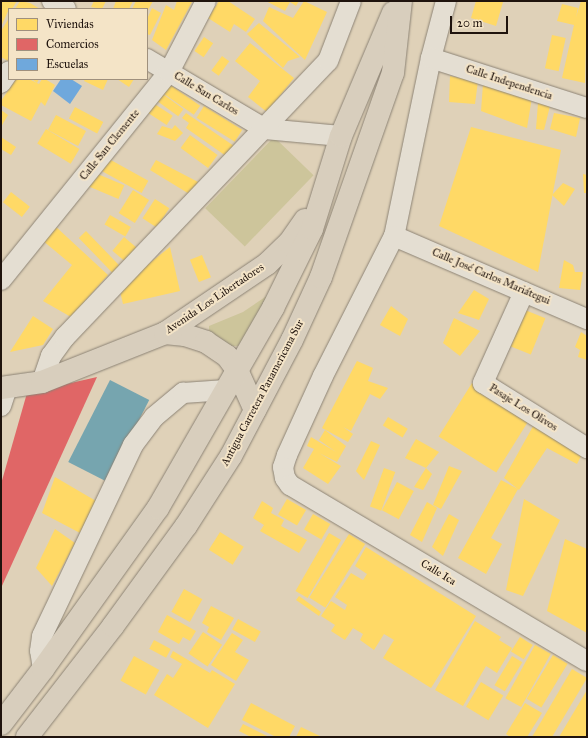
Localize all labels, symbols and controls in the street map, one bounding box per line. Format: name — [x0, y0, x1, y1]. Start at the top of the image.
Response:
legend — [8, 8, 148, 80]
scale bar — [452, 8, 510, 34]
text: 20 m — [457, 16, 483, 30]
text: Viviendas — [46, 17, 94, 31]
text: Comercios — [46, 37, 99, 51]
text: Escuelas — [46, 57, 88, 71]
street label: Calle Independencia — [464, 63, 554, 103]
street label: Calle San Carlos — [171, 70, 241, 118]
street label: Calle San Clemente — [77, 107, 143, 183]
street label: Calle José Carlos Mariátegui — [430, 246, 552, 308]
street label: Avenida Los Libertadores — [163, 261, 267, 337]
street label: Antigua Carretera Panamericana Sur — [219, 318, 307, 468]
street label: Pasaje Los Olivos — [486, 382, 560, 434]
street label: Calle Ica — [418, 557, 458, 589]

